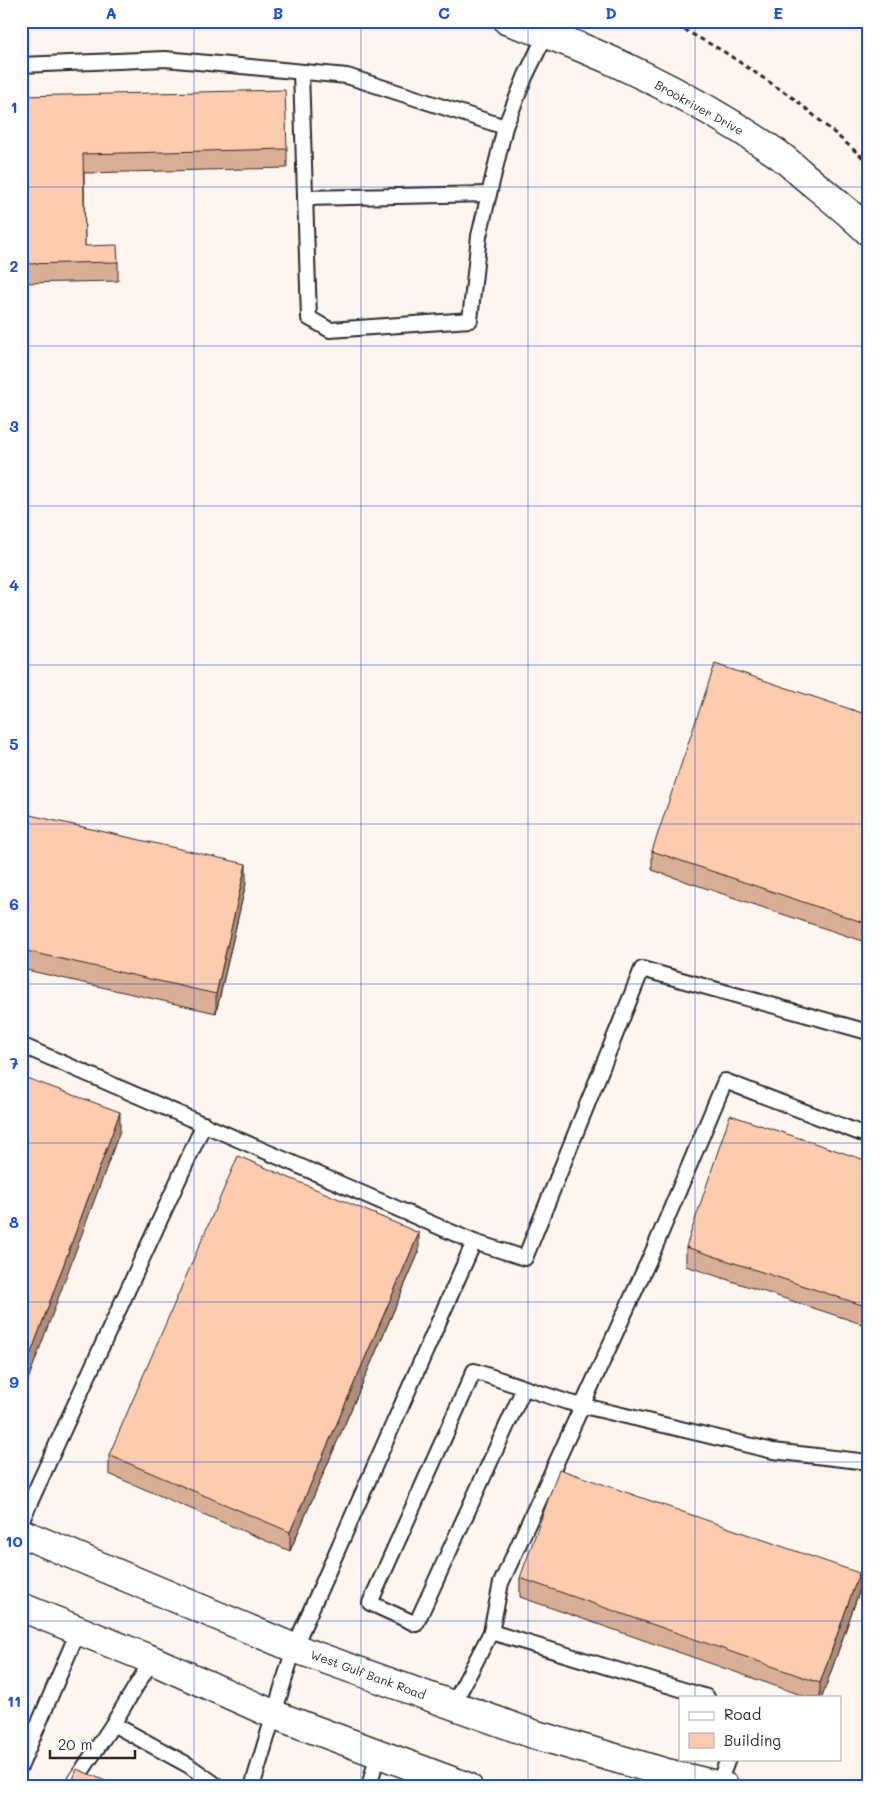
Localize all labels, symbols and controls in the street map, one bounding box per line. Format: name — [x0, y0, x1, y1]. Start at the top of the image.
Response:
text: A — [105, 2, 117, 23]
text: B — [273, 2, 283, 23]
text: C — [438, 2, 450, 23]
text: D — [605, 2, 617, 23]
text: E — [773, 2, 783, 23]
street label: Brookriver Drive — [652, 76, 747, 138]
text: 1 — [10, 96, 18, 117]
text: 2 — [10, 255, 19, 276]
text: 3 — [9, 415, 19, 436]
text: 4 — [9, 574, 19, 595]
text: 5 — [9, 733, 19, 754]
text: 6 — [9, 893, 19, 914]
text: 7 — [10, 1052, 19, 1073]
text: 8 — [9, 1211, 19, 1232]
text: 9 — [9, 1371, 19, 1392]
text: 10 — [5, 1530, 23, 1551]
street label: West Gulf Bank Road — [308, 1646, 429, 1703]
text: 11 — [7, 1690, 21, 1711]
legend — [679, 1696, 842, 1760]
text: Road — [724, 1704, 761, 1724]
scale bar — [50, 1728, 135, 1760]
text: Building — [724, 1730, 781, 1750]
text: 20 m — [58, 1734, 92, 1754]

